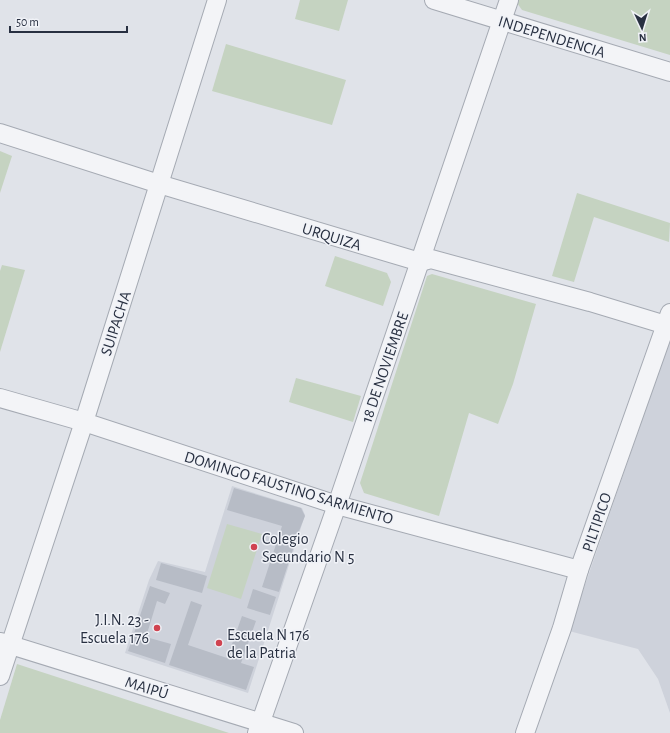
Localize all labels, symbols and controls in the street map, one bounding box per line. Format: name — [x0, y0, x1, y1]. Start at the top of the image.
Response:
scale bar — [10, 8, 127, 34]
north arrow — [622, 8, 662, 48]
street label: INDEPENDENCIA — [496, 13, 607, 61]
text: 50 m — [16, 16, 39, 28]
text: N — [638, 32, 647, 43]
street label: URQUIZA — [300, 220, 363, 254]
street label: SUIPACHA — [98, 289, 134, 358]
street label: 18 DE NOVIEMBRE — [359, 310, 411, 425]
street label: DOMINGO FAUSTINO SARMIENTO — [182, 449, 395, 527]
street label: PILTIPICO — [579, 491, 615, 554]
place label: Colegio Secundario N 5 — [262, 531, 354, 565]
marker: Colegio Secundario N 5 — [249, 542, 259, 552]
place label: J.I.N. 23 - Escuela 176 — [80, 612, 149, 646]
marker: J.I.N. 23 - Escuela 176 — [152, 623, 162, 633]
place label: Escuela N 176 de la Patria — [227, 627, 310, 661]
marker: Escuela N 176 de la Patria — [214, 638, 224, 648]
street label: MAIPÚ — [123, 672, 171, 702]

